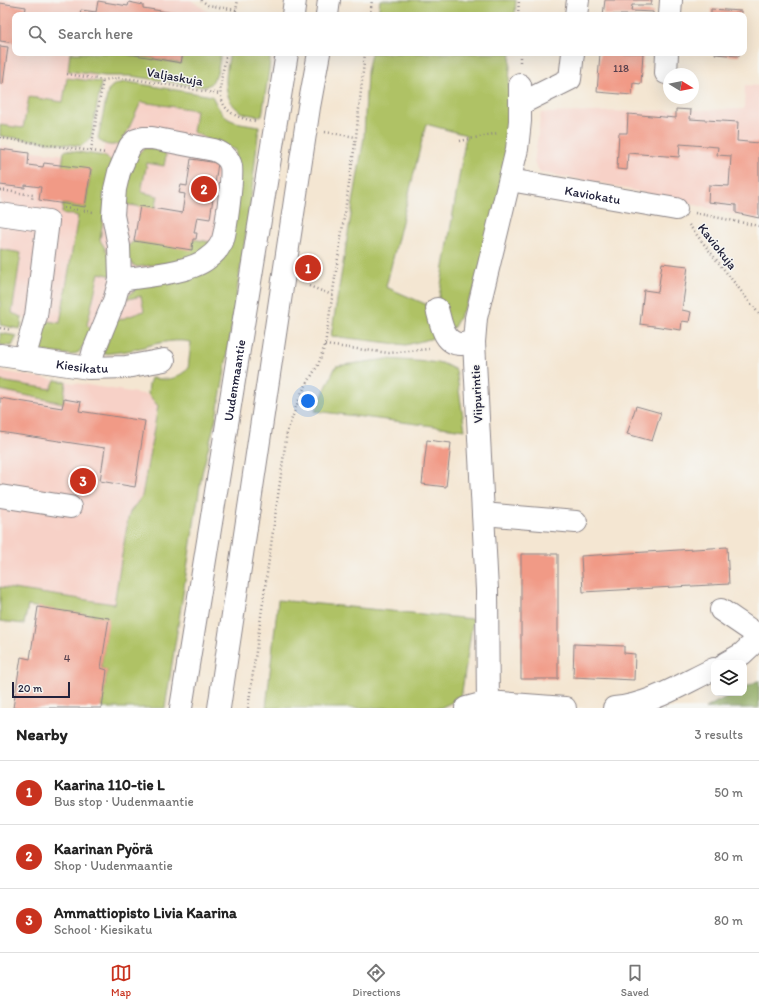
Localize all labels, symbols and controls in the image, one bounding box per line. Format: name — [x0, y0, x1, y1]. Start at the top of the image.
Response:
search box — [12, 12, 747, 56]
icon: search — [26, 23, 48, 45]
text: Search here — [58, 25, 133, 43]
house number: 118 — [613, 62, 629, 75]
street label: Valjaskuja — [146, 64, 204, 89]
north arrow — [663, 68, 699, 104]
pin: 2 — [191, 174, 217, 204]
street label: Kaviokatu — [564, 183, 622, 207]
street label: Kaviokuja — [695, 220, 741, 273]
pin: 1 — [295, 253, 321, 283]
street label: Uudenmaantie — [221, 338, 249, 422]
street label: Kiesikatu — [55, 356, 108, 376]
street label: Viipurintie — [467, 364, 486, 424]
your location — [298, 391, 318, 411]
pin: 3 — [70, 466, 96, 496]
house number: 4 — [64, 652, 71, 665]
map controls — [711, 660, 747, 696]
button: layers — [711, 660, 747, 696]
scale bar — [12, 680, 70, 699]
text: 20 m — [18, 682, 42, 695]
text: Nearby — [16, 724, 68, 744]
text: 3 results — [694, 727, 743, 742]
text: Kaarina 110-tie L — [54, 776, 164, 794]
text: 1 — [26, 785, 32, 800]
text: 50 m — [714, 785, 743, 800]
text: Bus stop · Uudenmaantie — [54, 794, 194, 809]
text: Kaarinan Pyörä — [54, 840, 153, 858]
text: 2 — [26, 849, 32, 864]
text: 80 m — [714, 849, 743, 864]
text: Shop · Uudenmaantie — [54, 858, 173, 873]
text: Ammattiopisto Livia Kaarina — [54, 904, 237, 922]
text: 3 — [25, 913, 33, 928]
text: 80 m — [714, 913, 743, 928]
text: School · Kiesikatu — [54, 922, 152, 937]
tab: Map — [110, 962, 132, 999]
tab: Directions — [352, 962, 401, 999]
tab: Saved — [621, 962, 649, 999]

